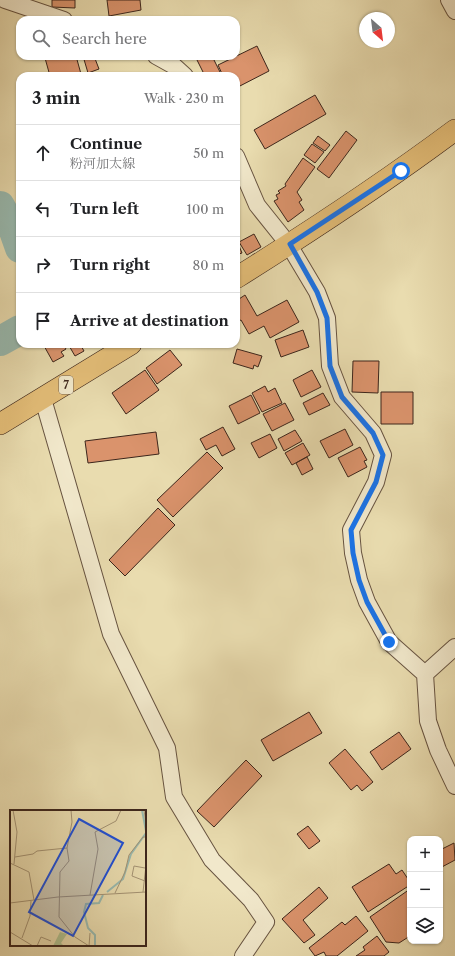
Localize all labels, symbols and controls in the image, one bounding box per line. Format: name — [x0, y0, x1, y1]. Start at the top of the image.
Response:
north arrow — [359, 12, 395, 48]
search box — [16, 16, 240, 60]
icon: search — [30, 27, 52, 49]
text: Search here — [62, 29, 147, 48]
text: 3 min — [32, 88, 81, 108]
text: Walk · 230 m — [144, 90, 224, 106]
text: Continue — [70, 134, 142, 153]
icon: ahead — [32, 142, 54, 164]
text: 50 m — [193, 145, 224, 161]
text: 粉河加太線 — [70, 155, 135, 171]
route start — [392, 162, 410, 180]
icon: left — [32, 198, 54, 220]
text: Turn left — [70, 199, 139, 218]
text: 100 m — [186, 201, 224, 217]
icon: right — [32, 254, 54, 276]
text: Turn right — [70, 255, 150, 274]
text: 80 m — [192, 257, 224, 273]
icon: arrive — [32, 310, 54, 332]
text: Arrive at destination — [70, 311, 229, 330]
road number: 7 — [59, 376, 73, 394]
route end — [380, 633, 398, 651]
inset map — [10, 810, 146, 946]
map controls — [407, 836, 443, 944]
button: + — [407, 836, 443, 872]
button: − — [407, 872, 443, 908]
button: layers — [407, 908, 443, 944]

